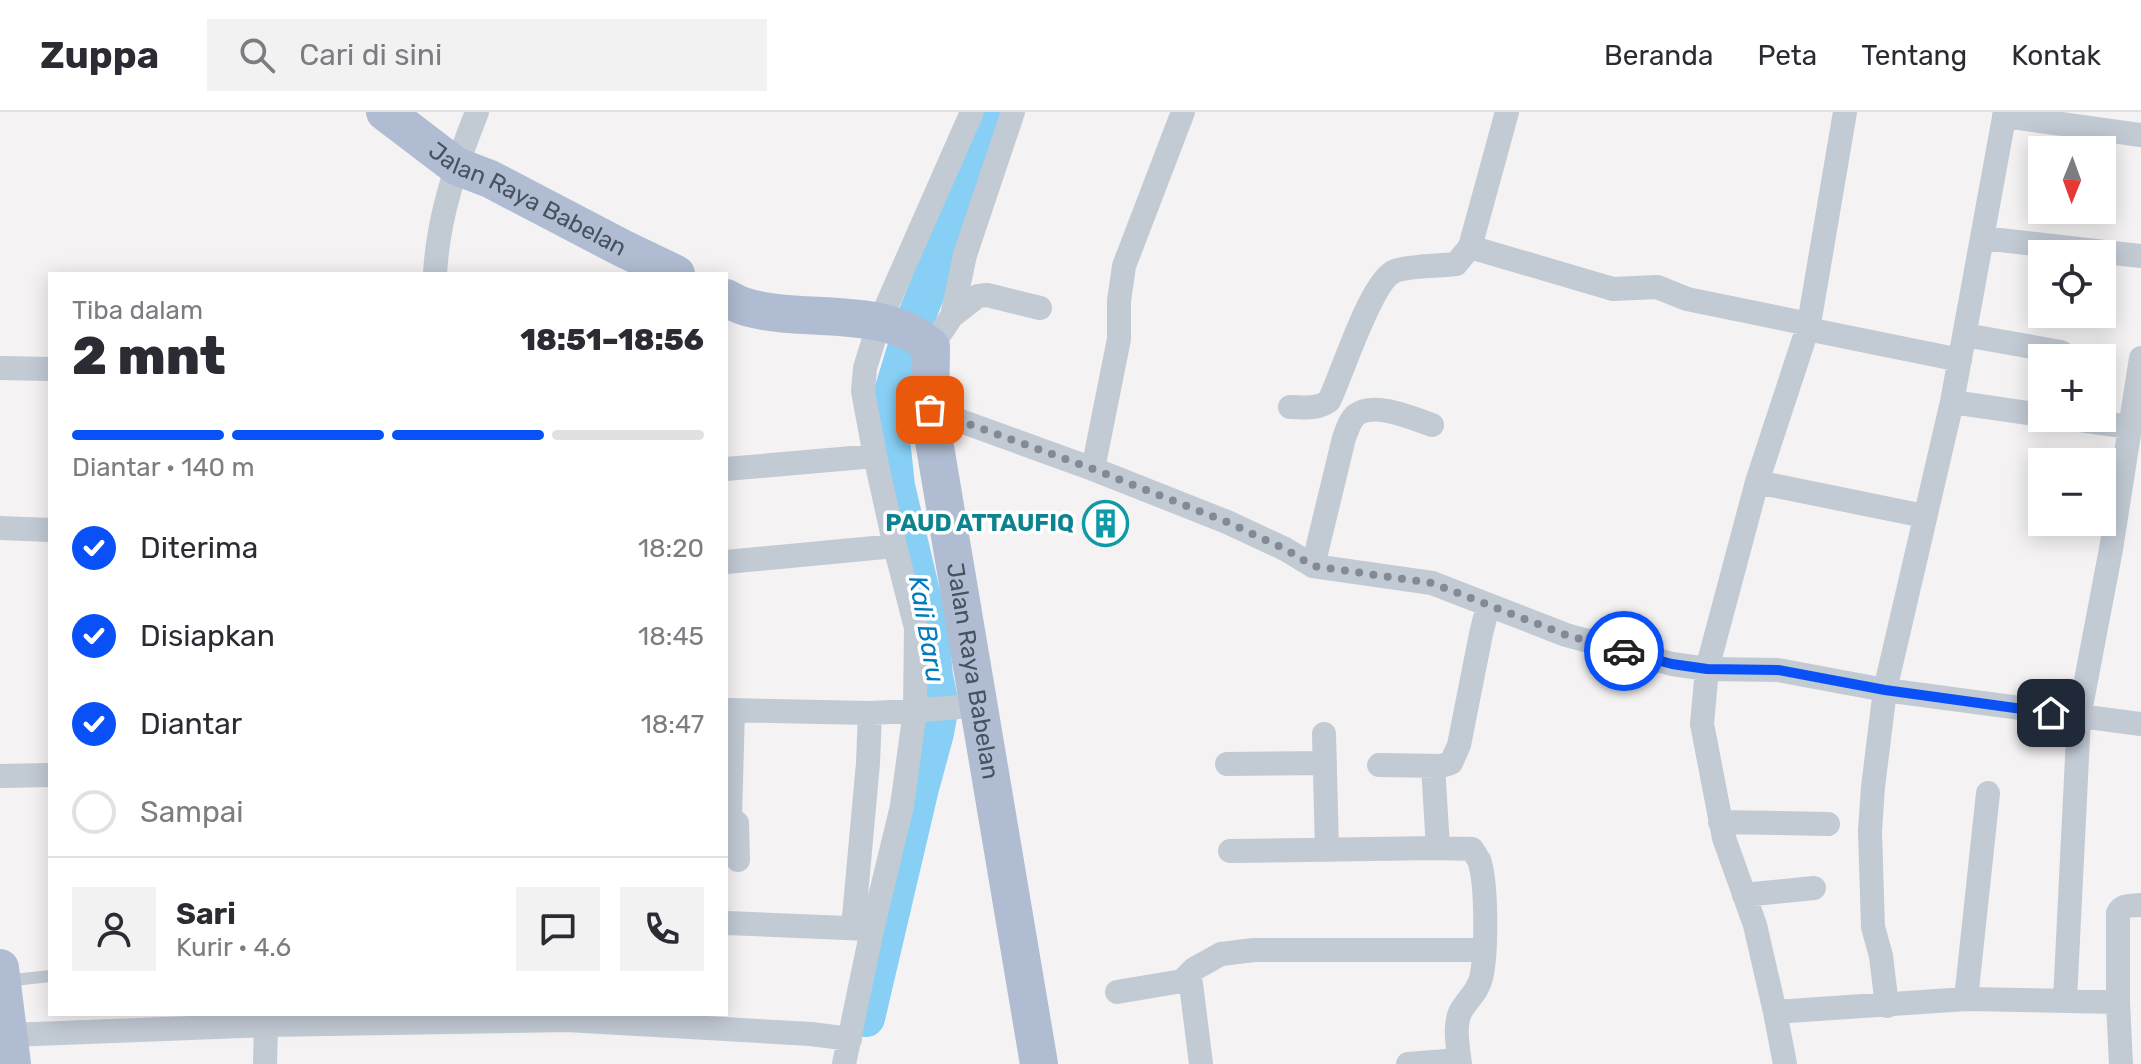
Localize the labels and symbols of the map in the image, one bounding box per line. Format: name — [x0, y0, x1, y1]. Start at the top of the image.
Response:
street label: Jalan Raya Babelan — [423, 136, 631, 262]
north arrow — [2028, 136, 2116, 224]
pin — [896, 376, 964, 444]
building icon: PAUD ATTAUFIQ — [1081, 499, 1129, 547]
place label: PAUD ATTAUFIQ — [885, 509, 1074, 537]
street label: Jalan Raya Babelan — [941, 561, 1005, 781]
water label: Kali Baru — [902, 573, 951, 685]
courier — [1584, 611, 1664, 691]
pin — [2017, 679, 2085, 747]

